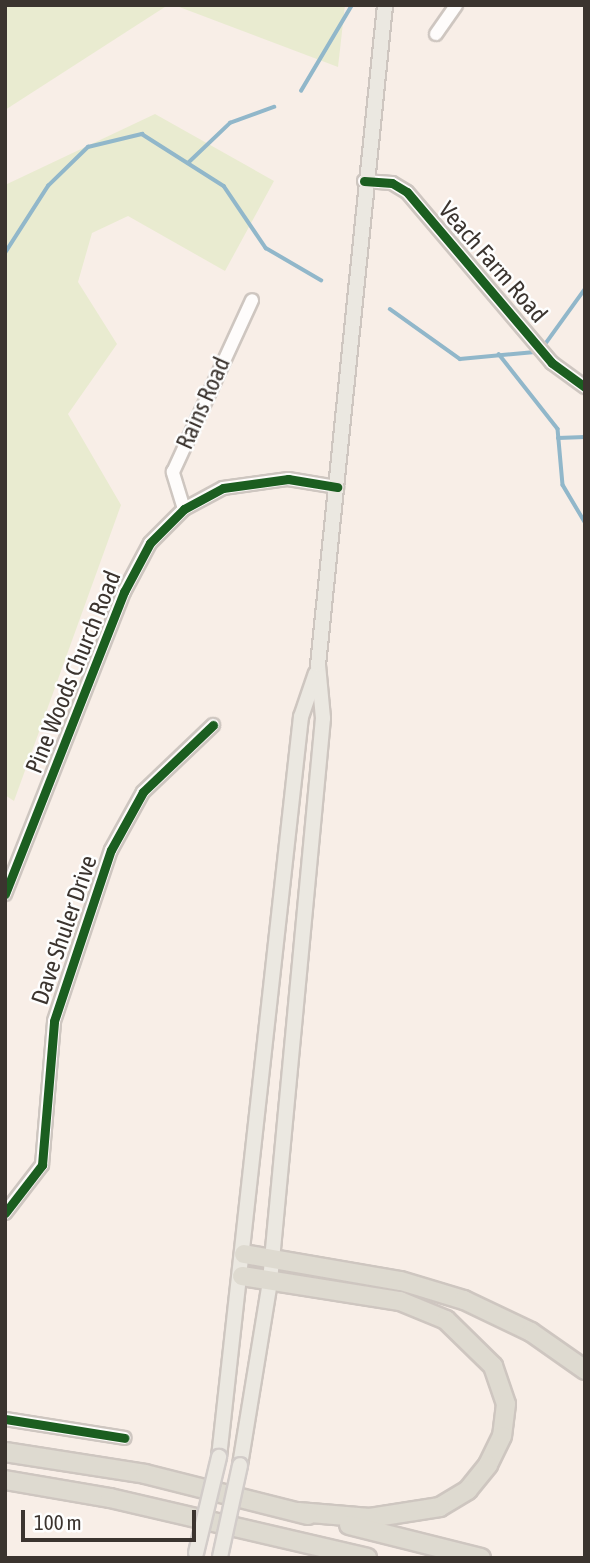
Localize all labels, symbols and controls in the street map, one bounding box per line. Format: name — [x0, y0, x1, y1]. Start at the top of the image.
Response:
street label: Veach Farm Road — [433, 196, 553, 328]
street label: Rains Road — [170, 352, 236, 454]
street label: Pine Woods Church Road — [19, 567, 127, 777]
street label: Dave Shuler Drive — [25, 852, 103, 1008]
scale bar — [24, 1496, 200, 1540]
text: 100 m — [34, 1510, 82, 1534]

